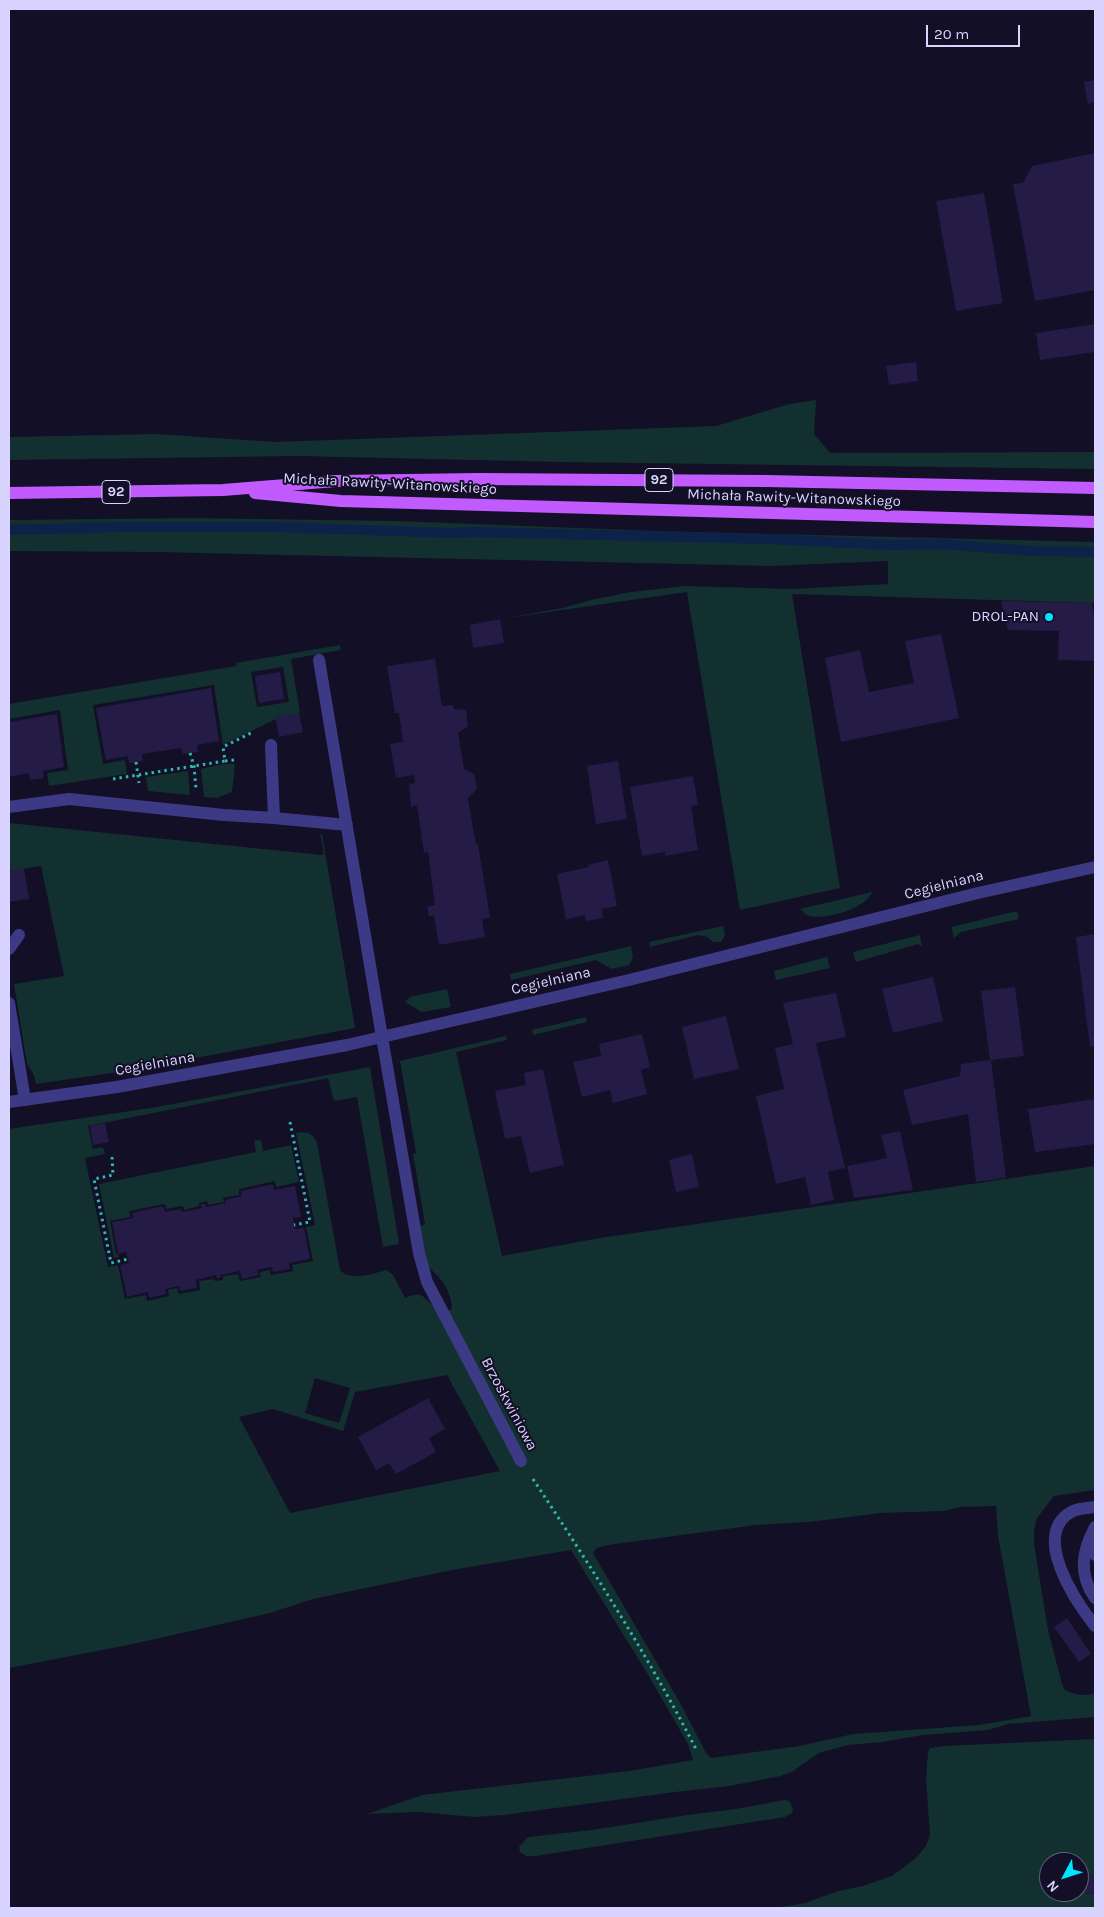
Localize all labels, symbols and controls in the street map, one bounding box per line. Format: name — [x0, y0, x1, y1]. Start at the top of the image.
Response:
scale bar — [929, 15, 1023, 47]
text: 20 m — [934, 25, 969, 43]
road number: 92 — [645, 468, 673, 492]
street label: Michała Rawity-Witanowskiego — [283, 469, 497, 499]
road number: 92 — [102, 481, 130, 504]
street label: Michała Rawity-Witanowskiego — [687, 485, 901, 511]
place label: DROL-PAN — [971, 608, 1039, 626]
marker: DROL-PAN — [1043, 611, 1055, 623]
street label: Cegielniana — [903, 866, 985, 904]
street label: Cegielniana — [510, 963, 592, 999]
street label: Cegielniana — [114, 1048, 196, 1080]
street label: Brzoskwiniowa — [477, 1354, 541, 1454]
north arrow — [1039, 1852, 1089, 1902]
text: N — [1043, 1877, 1063, 1896]

